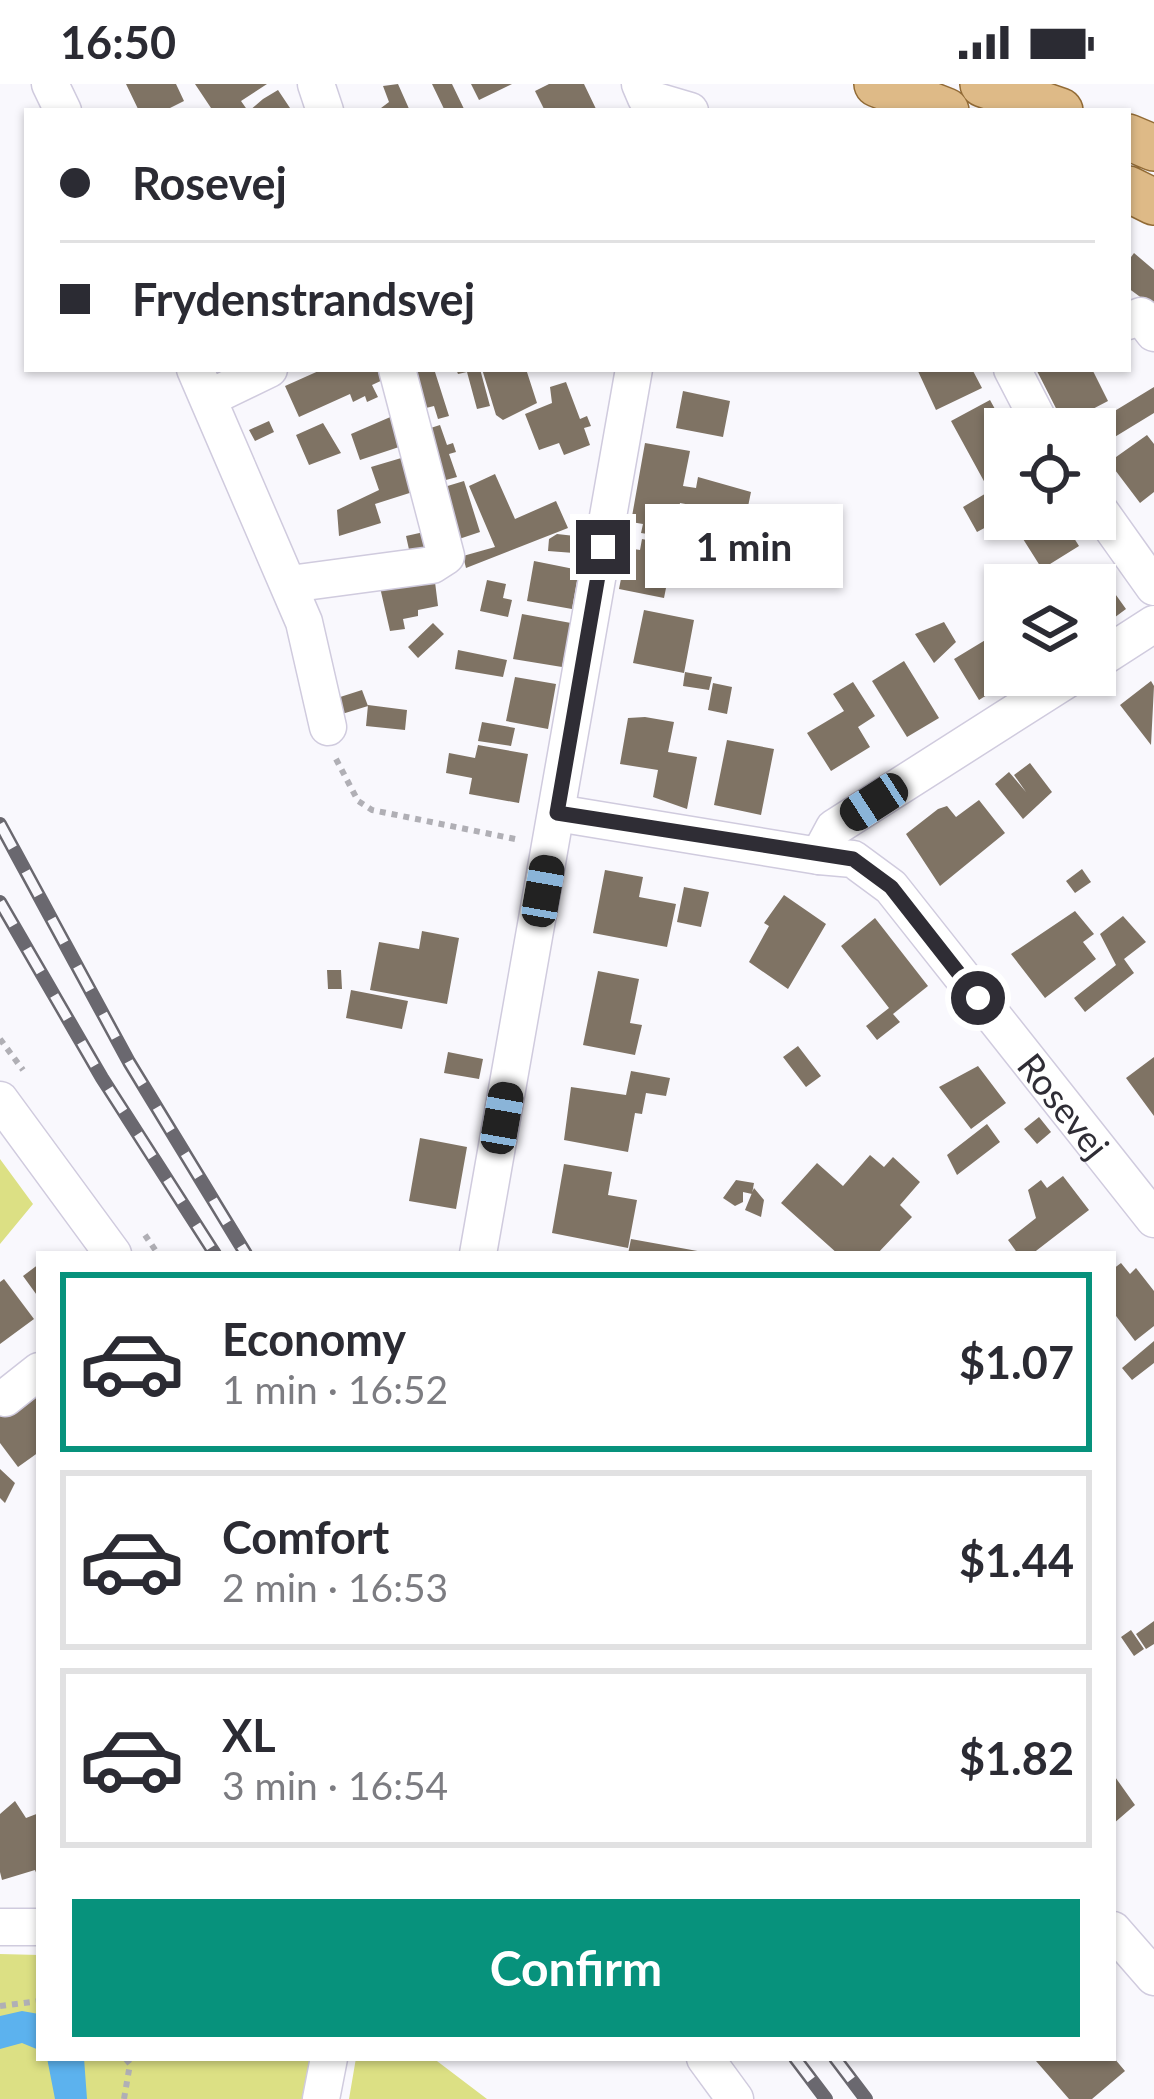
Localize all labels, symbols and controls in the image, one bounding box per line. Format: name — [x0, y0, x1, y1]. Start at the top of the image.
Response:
text: 16:50 — [60, 15, 176, 69]
text: Rosevej — [132, 156, 287, 210]
text: Frydenstrandsvej — [132, 272, 475, 326]
map controls — [984, 408, 1116, 696]
button: locate — [984, 408, 1116, 540]
callout: 1 min — [645, 505, 843, 589]
route end — [576, 520, 630, 574]
text: 1 min — [696, 523, 792, 569]
button: layers — [984, 564, 1116, 696]
car — [834, 767, 914, 837]
car — [519, 852, 567, 930]
route start — [951, 971, 1005, 1025]
street label: Rosevej — [1009, 1044, 1119, 1167]
car — [478, 1079, 526, 1157]
icon: car — [78, 1308, 186, 1416]
text: Economy — [222, 1312, 406, 1366]
text: $1.07 — [959, 1335, 1074, 1389]
text: 1 min · 16:52 — [222, 1366, 448, 1412]
icon: car — [78, 1506, 186, 1614]
text: Comfort — [222, 1510, 389, 1564]
text: $1.44 — [959, 1533, 1074, 1587]
text: 2 min · 16:53 — [222, 1564, 448, 1610]
icon: car — [78, 1704, 186, 1812]
text: XL — [222, 1708, 276, 1762]
text: $1.82 — [959, 1731, 1074, 1785]
text: 3 min · 16:54 — [222, 1762, 448, 1808]
button: Confirm — [72, 1899, 1080, 2037]

